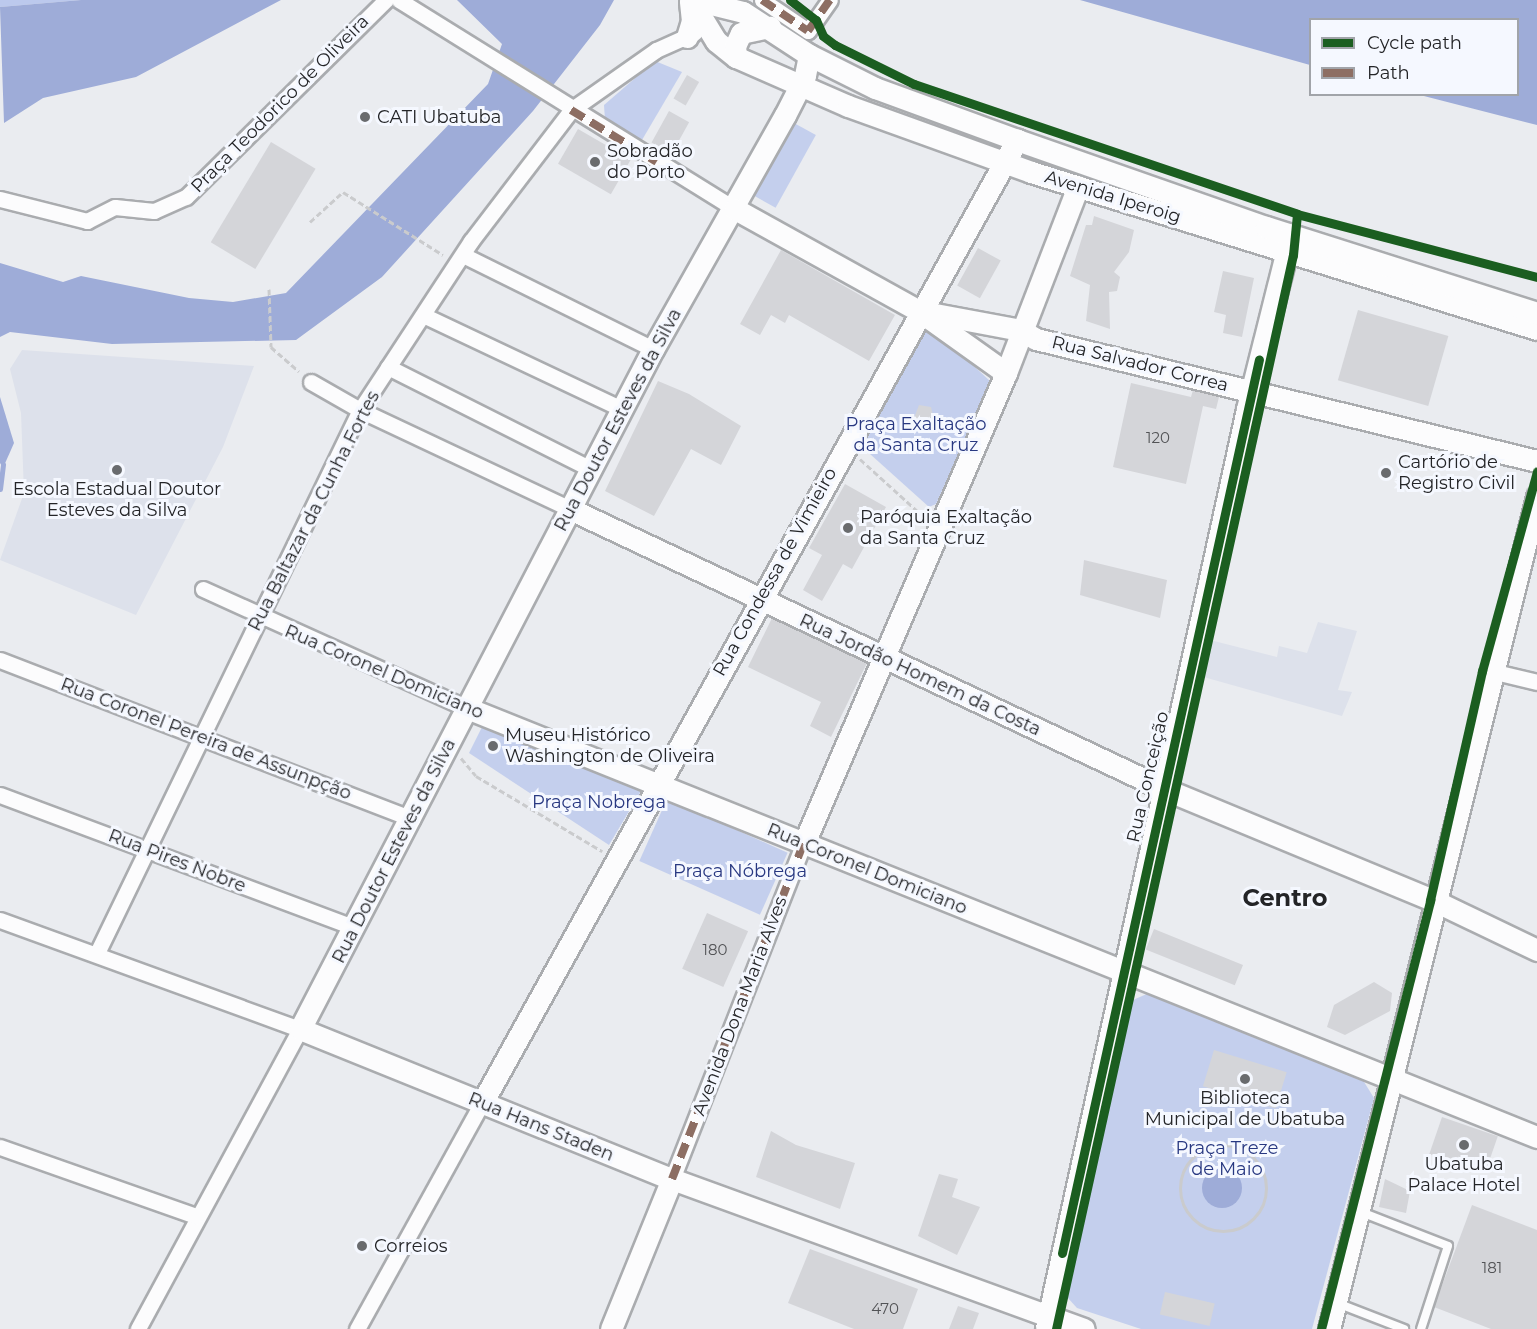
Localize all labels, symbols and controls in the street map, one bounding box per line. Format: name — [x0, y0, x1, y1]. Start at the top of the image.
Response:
street label: Praça Teodorico de Oliveira — [186, 10, 374, 198]
legend — [1309, 18, 1519, 96]
text: Cycle path — [1367, 32, 1462, 54]
text: Path — [1367, 62, 1410, 84]
place label: CATI Ubatuba — [377, 106, 501, 128]
marker: CATI Ubatuba — [358, 110, 372, 124]
place label: Sobradão do Porto — [607, 141, 693, 184]
marker: Sobradão do Porto — [588, 155, 602, 169]
street label: Avenida Iperoig — [1042, 166, 1184, 228]
street label: Rua Doutor Esteves da Silva — [550, 305, 686, 535]
street label: Rua Salvador Correa — [1049, 332, 1231, 396]
street label: Rua Baltazar da Cunha Fortes — [244, 387, 384, 635]
park label: Praça Exaltação da Santa Cruz — [845, 414, 987, 456]
house number: 120 — [1146, 429, 1170, 447]
place label: Cartório de Registro Civil — [1398, 452, 1515, 494]
marker: Escola Estadual Doutor Esteves da Silva — [110, 463, 124, 477]
street label: Rua Condessa de Vimieiro — [709, 464, 841, 680]
marker: Cartório de Registro Civil — [1379, 466, 1393, 480]
place label: Escola Estadual Doutor Esteves da Silva — [13, 479, 221, 522]
place label: Paróquia Exaltação da Santa Cruz — [860, 507, 1032, 550]
marker: Paróquia Exaltação da Santa Cruz — [841, 521, 855, 535]
street label: Rua Jordão Homem da Costa — [796, 609, 1044, 741]
street label: Rua Coronel Domiciano — [281, 620, 487, 724]
street label: Rua Coronel Pereira de Assunpção — [58, 673, 354, 805]
street label: Rua Conceição — [1122, 709, 1174, 845]
place label: Museu Histórico Washington de Oliveira — [505, 725, 715, 768]
street label: Rua Doutor Esteves da Silva — [328, 735, 460, 967]
marker: Museu Histórico Washington de Oliveira — [486, 739, 500, 753]
park label: Praça Nobrega — [532, 791, 666, 813]
street label: Rua Coronel Domiciano — [764, 819, 970, 919]
street label: Rua Pires Nobre — [105, 825, 249, 897]
park label: Praça Nóbrega — [673, 860, 807, 882]
district label: Centro — [1243, 884, 1327, 912]
street label: Avenida Dona Maria Alves — [688, 893, 792, 1119]
house number: 180 — [703, 941, 727, 959]
marker: Biblioteca Municipal de Ubatuba — [1238, 1072, 1252, 1086]
street label: Rua Hans Staden — [465, 1088, 617, 1166]
place label: Biblioteca Municipal de Ubatuba — [1145, 1088, 1345, 1130]
park label: Praça Treze de Maio — [1176, 1138, 1278, 1180]
marker: Ubatuba Palace Hotel — [1457, 1138, 1471, 1152]
place label: Ubatuba Palace Hotel — [1408, 1154, 1520, 1196]
place label: Correios — [374, 1235, 447, 1257]
marker: Correios — [355, 1239, 369, 1253]
house number: 181 — [1482, 1259, 1502, 1277]
house number: 470 — [871, 1300, 899, 1318]

